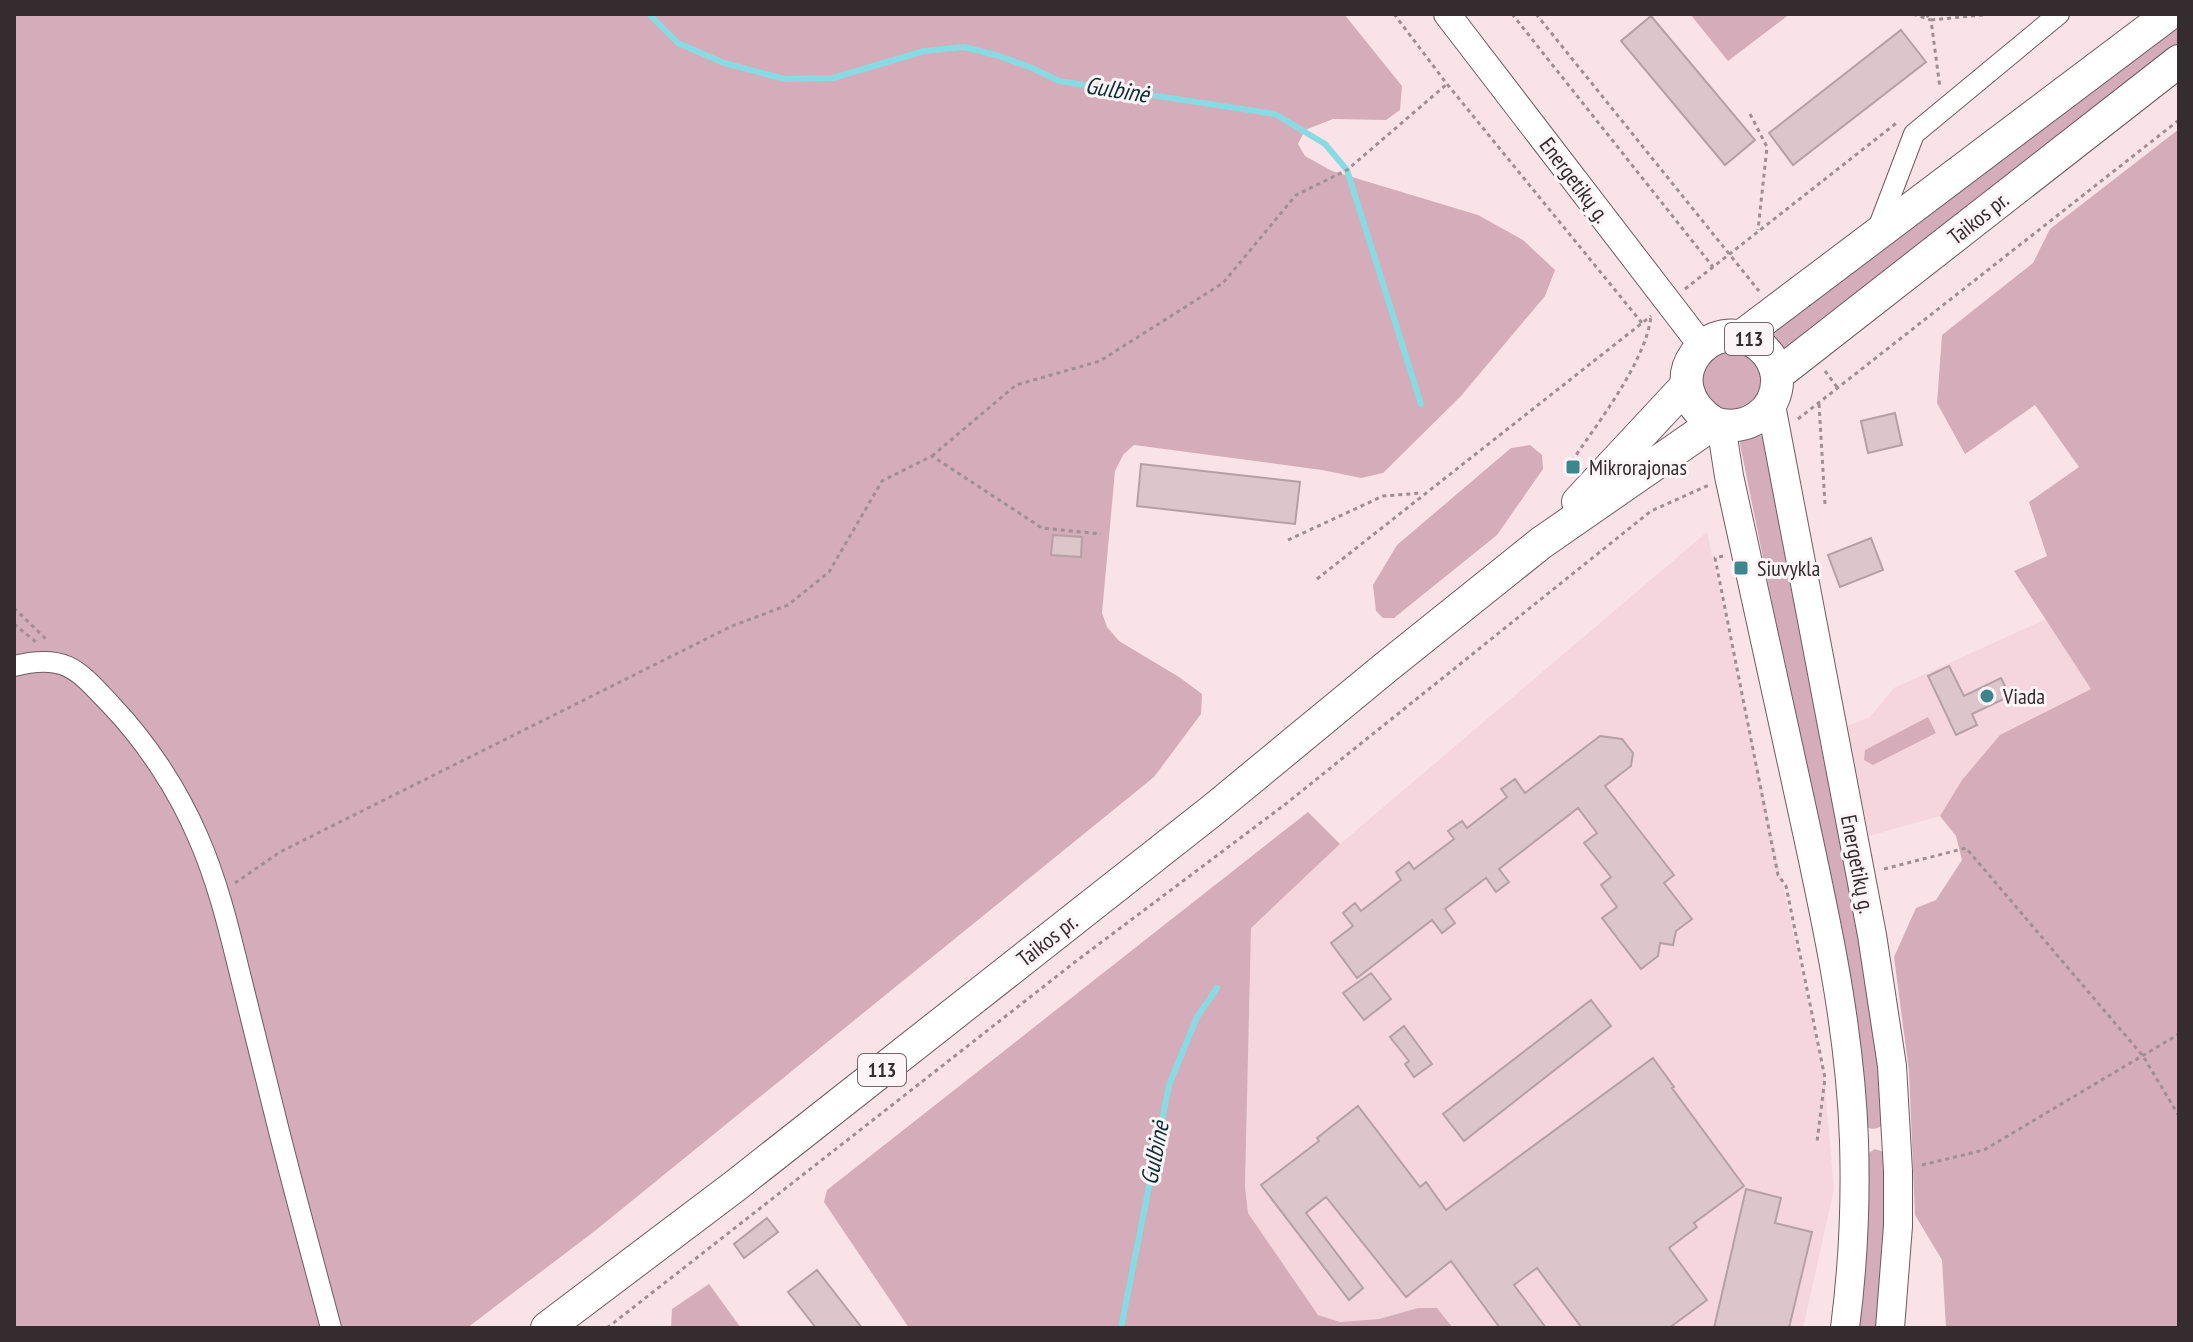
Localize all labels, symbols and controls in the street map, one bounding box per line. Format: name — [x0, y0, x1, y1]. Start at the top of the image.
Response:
water label: Gulbinė — [1083, 69, 1153, 110]
street label: Energetikų g. — [1534, 132, 1616, 228]
street label: Taikos pr. — [1942, 185, 2014, 251]
road number: 113 — [1725, 323, 1773, 355]
place label: Mikrorajonas — [1589, 453, 1687, 481]
marker: Mikrorajonas — [1564, 458, 1582, 476]
place label: Siuvykla — [1757, 554, 1820, 582]
marker: Siuvykla — [1732, 559, 1750, 577]
place label: Viada — [2002, 682, 2045, 710]
marker: Viada — [1978, 687, 1996, 705]
street label: Energetikų g. — [1835, 812, 1881, 916]
street label: Taikos pr. — [1011, 907, 1083, 973]
road number: 113 — [858, 1054, 906, 1086]
water label: Gulbinė — [1133, 1117, 1176, 1187]

